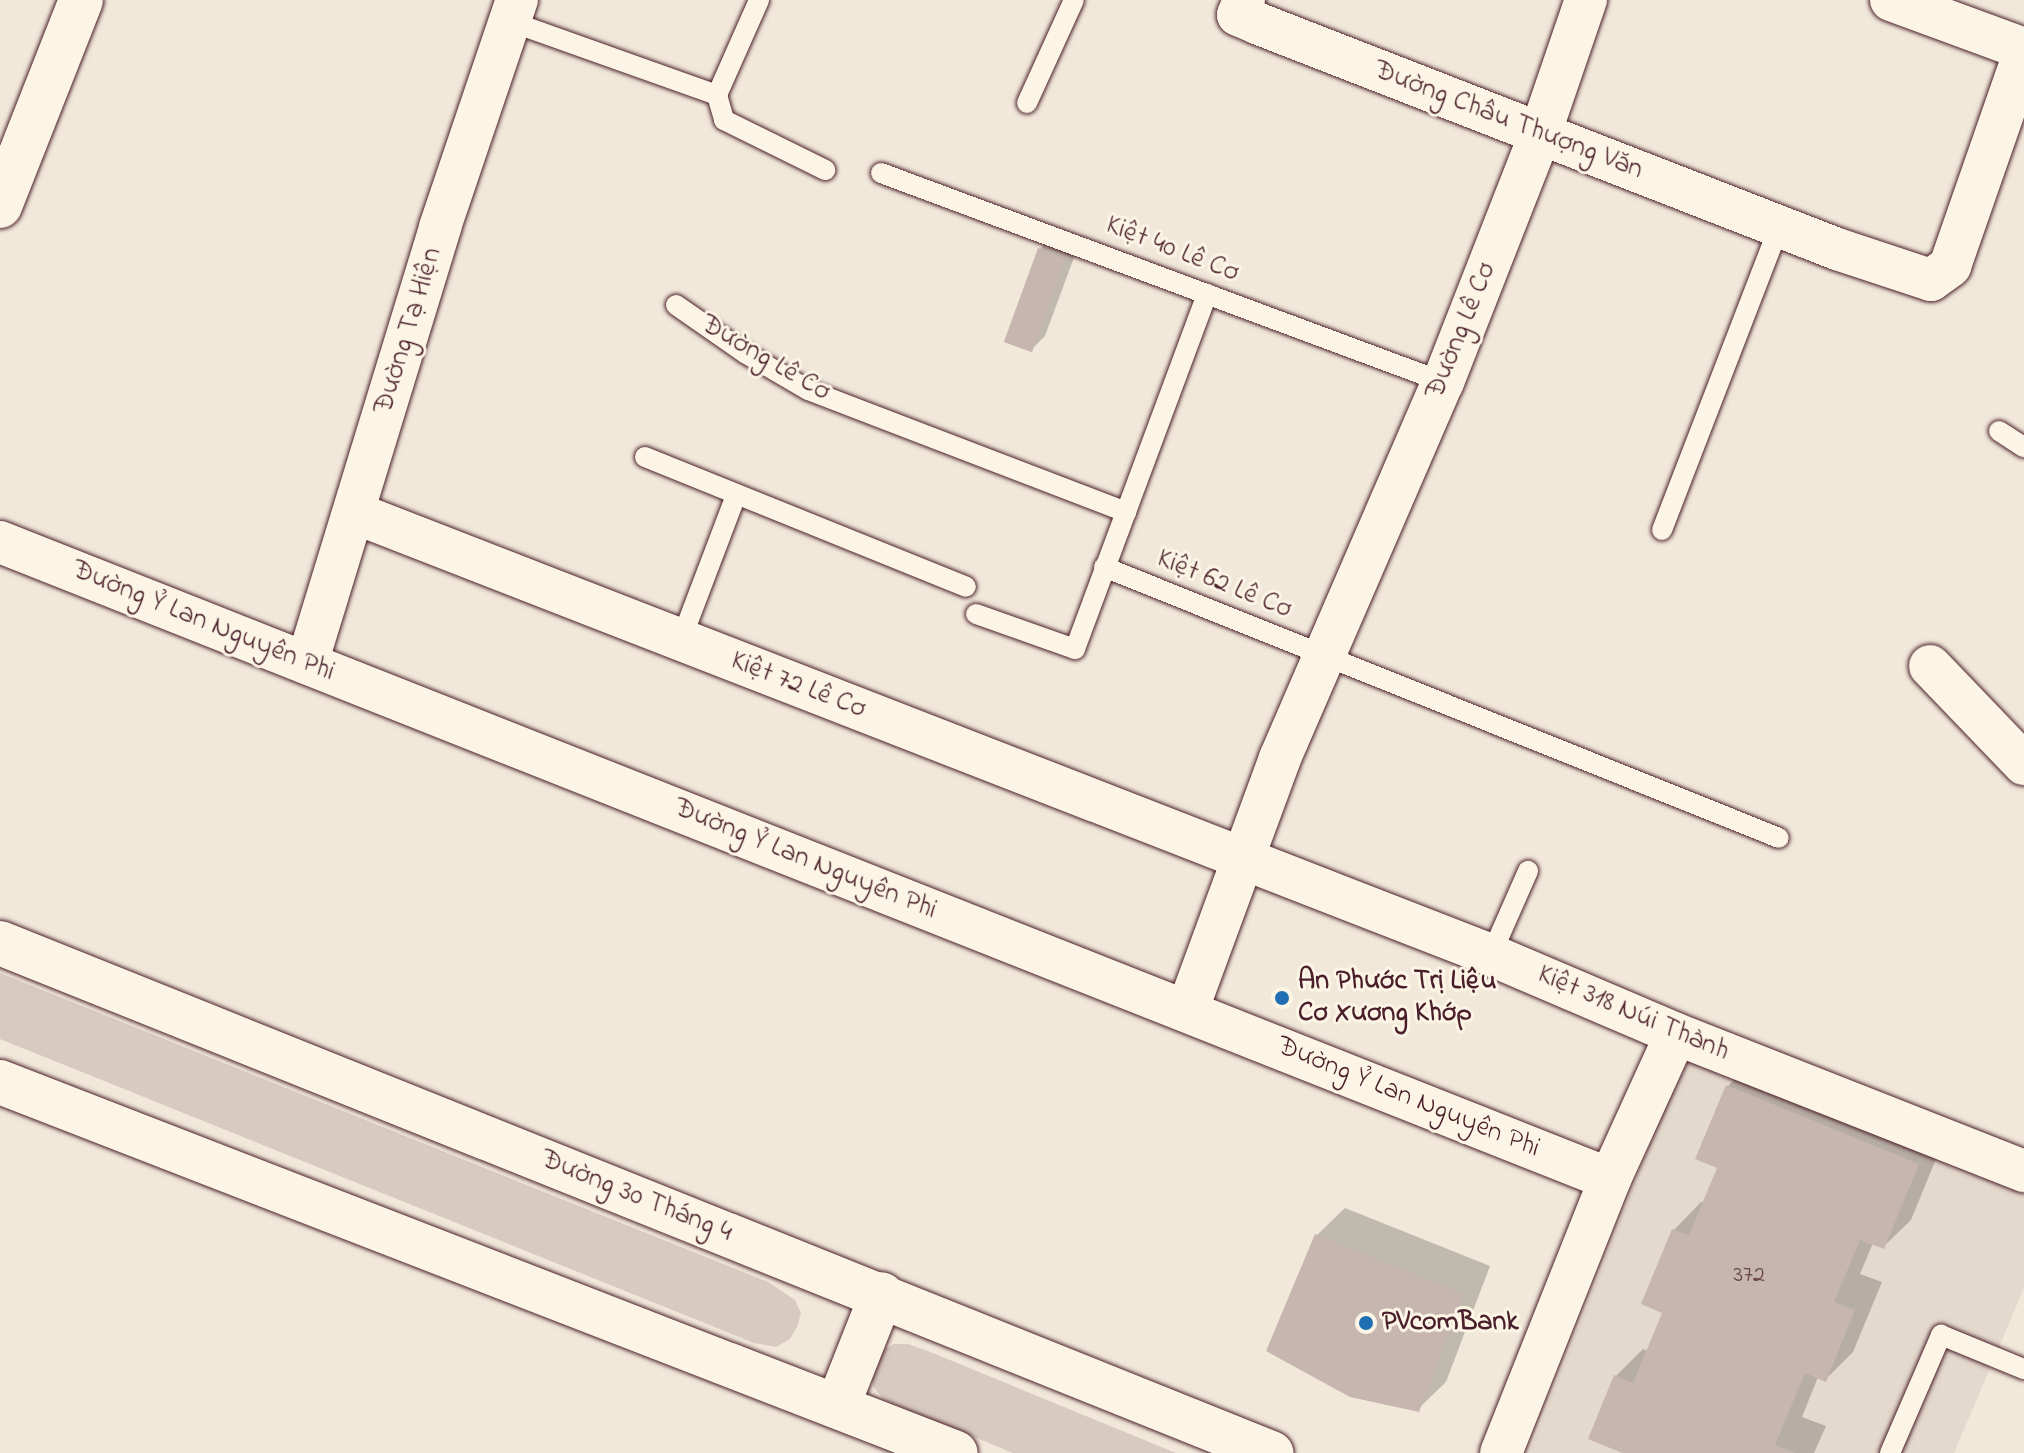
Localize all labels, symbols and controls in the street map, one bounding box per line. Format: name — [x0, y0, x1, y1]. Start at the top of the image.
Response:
street label: Đường Châu Thượng Văn — [1369, 54, 1647, 188]
street label: Kiệt 40 Lê Cơ — [1101, 209, 1243, 291]
street label: Đường Tạ Hiện — [368, 244, 450, 418]
street label: Đường Lê Cơ — [1419, 258, 1505, 404]
street label: Đường Lê Cơ — [694, 308, 836, 410]
street label: Kiệt 62 Lê Cơ — [1152, 543, 1296, 627]
street label: Đường Ỷ Lan Nguyên Phi — [67, 554, 339, 690]
street label: Kiệt 72 Lê Cơ — [726, 645, 870, 727]
street label: Đường Ỷ Lan Nguyên Phi — [669, 792, 941, 928]
street label: Kiệt 318 Núi Thành — [1532, 958, 1734, 1070]
place label: An Phước Trị Liệu Cơ Xương Khớp — [1298, 965, 1496, 1031]
marker: An Phước Trị Liệu Cơ Xương Khớp — [1273, 989, 1291, 1007]
street label: Đường Ỷ Lan Nguyên Phi — [1272, 1030, 1544, 1166]
street label: Đường 30 Tháng 4 — [535, 1143, 737, 1251]
house number: 372 — [1733, 1262, 1765, 1290]
place label: PVcomBank — [1382, 1306, 1518, 1340]
marker: PVcomBank — [1357, 1314, 1375, 1332]

